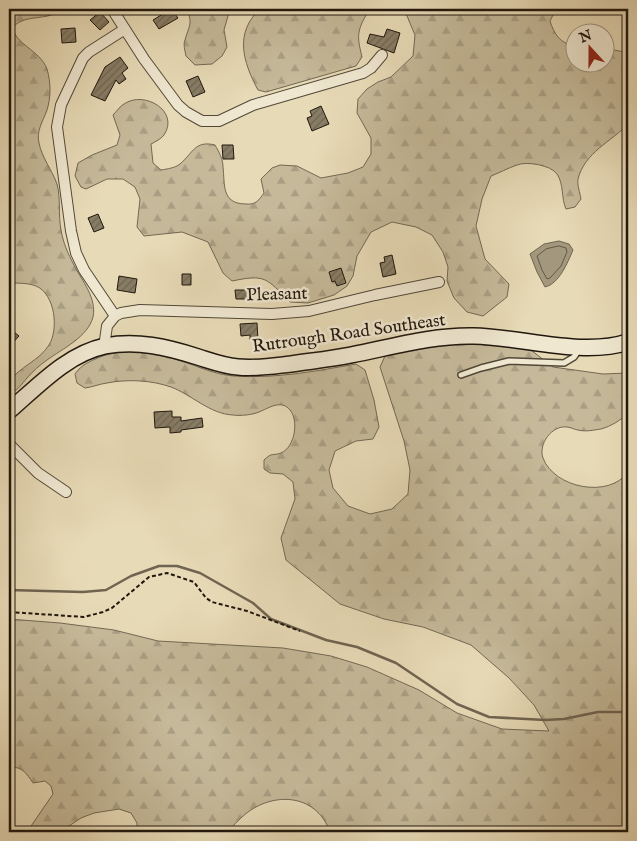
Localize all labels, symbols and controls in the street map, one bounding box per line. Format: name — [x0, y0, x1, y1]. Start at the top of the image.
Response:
north arrow — [564, 22, 614, 72]
text: N — [576, 26, 595, 48]
street label: Pleasant — [246, 282, 308, 308]
street label: Rutrough Road Southeast — [251, 309, 447, 359]

